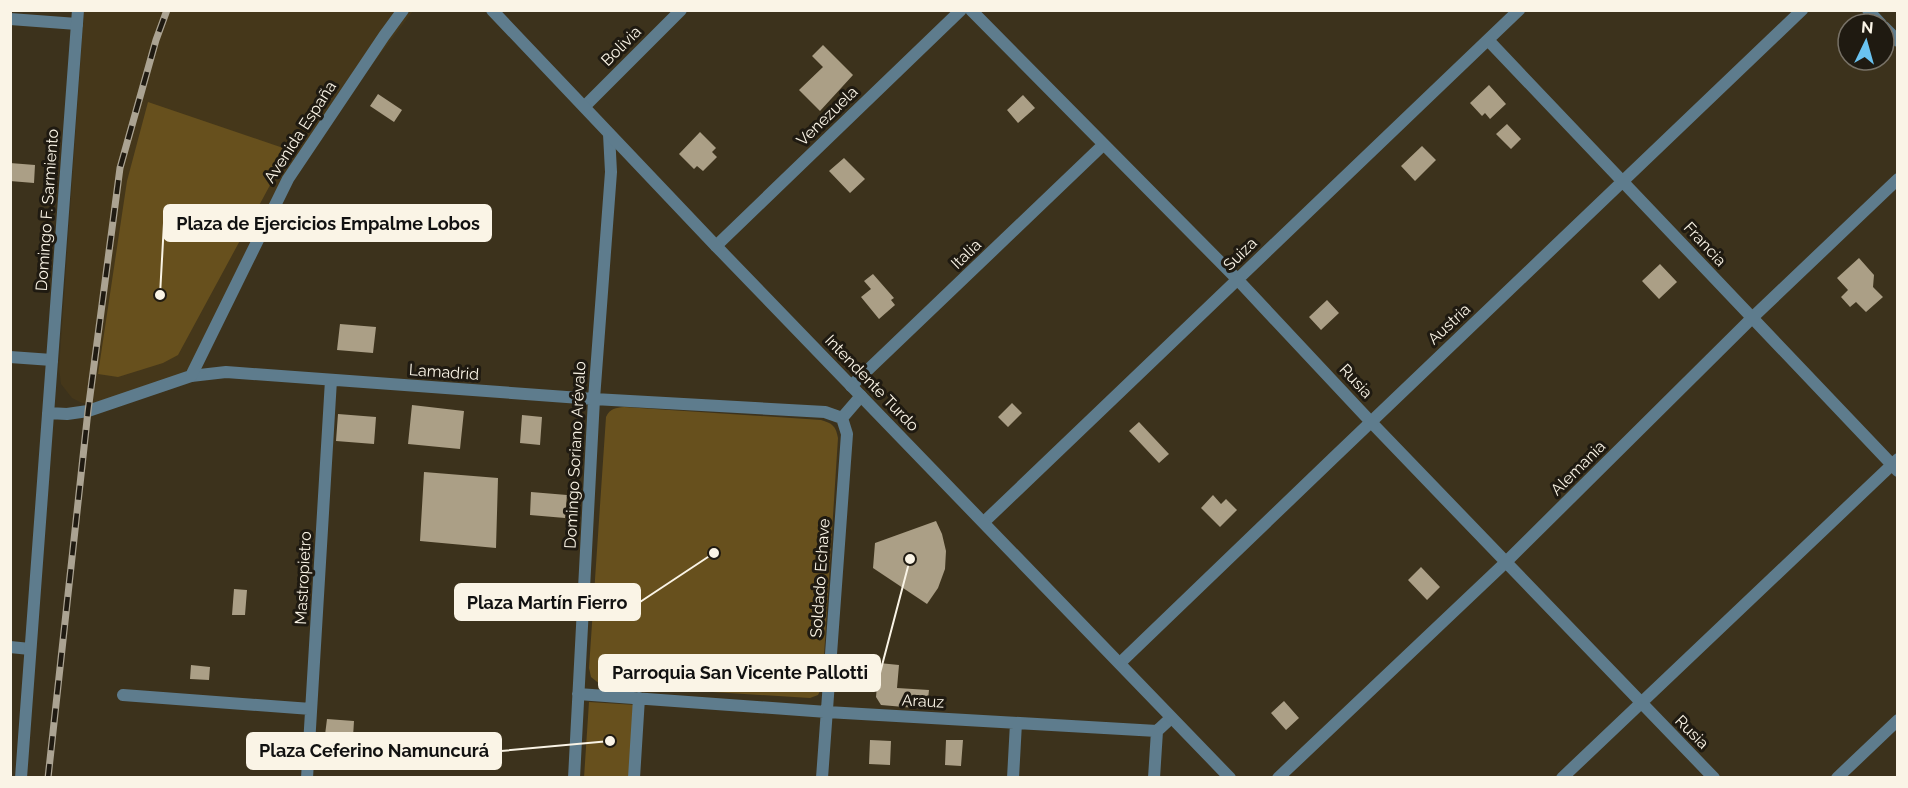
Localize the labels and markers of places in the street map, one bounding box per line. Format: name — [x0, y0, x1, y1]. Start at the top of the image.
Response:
callout: Plaza de Ejercicios Empalme Lobos — [164, 205, 491, 241]
callout: Plaza Martín Fierro — [455, 584, 640, 620]
callout: Parroquia San Vicente Pallotti — [599, 655, 880, 691]
callout: Plaza Ceferino Namuncurá — [247, 733, 501, 769]

